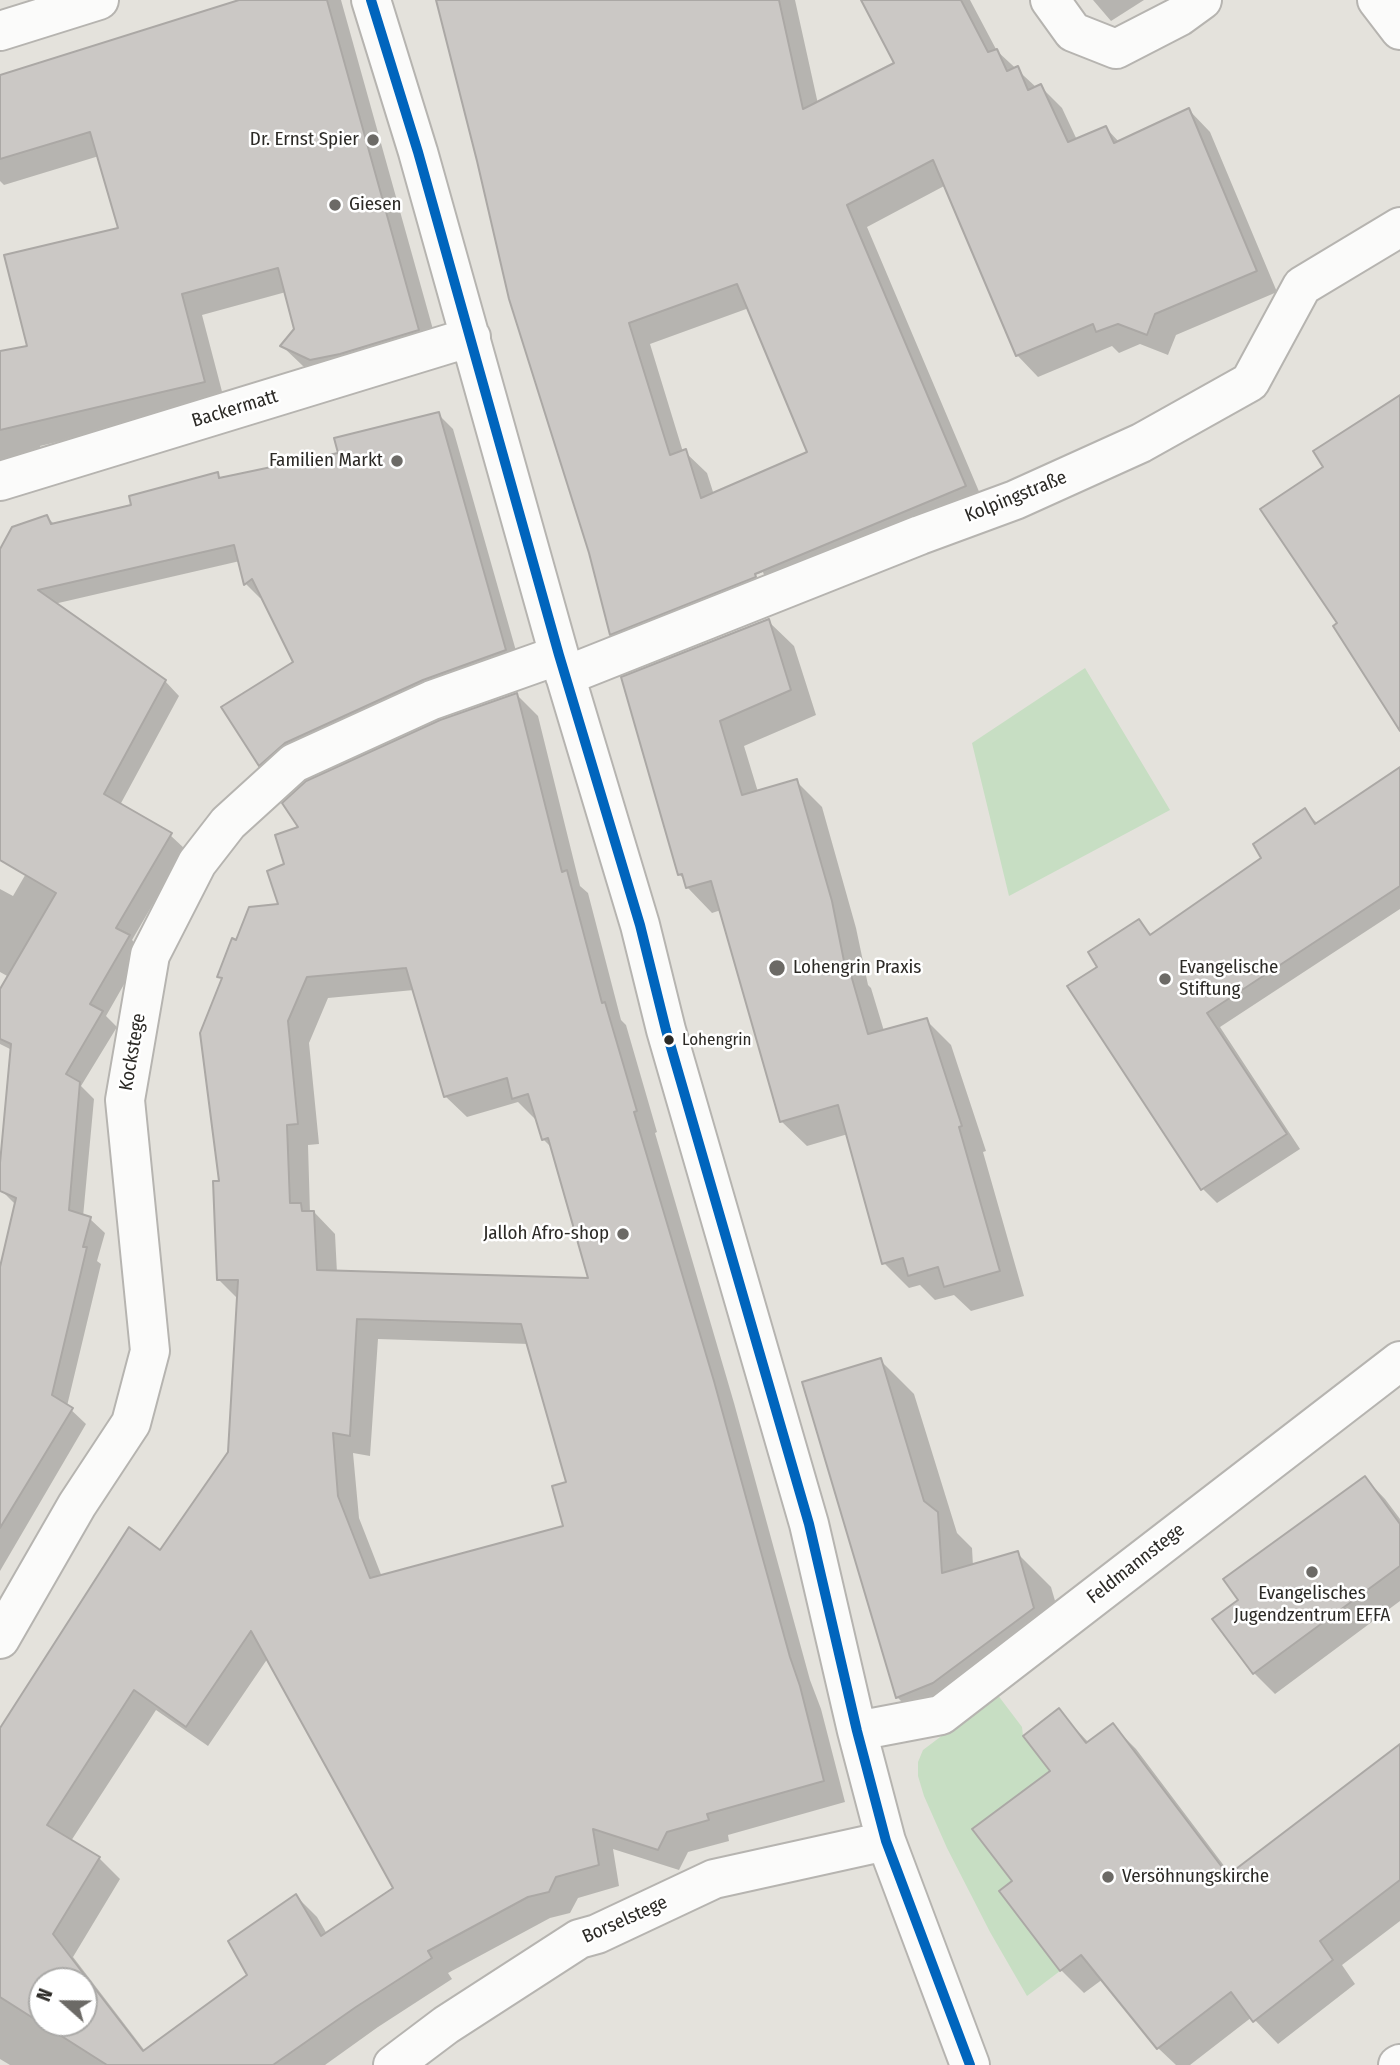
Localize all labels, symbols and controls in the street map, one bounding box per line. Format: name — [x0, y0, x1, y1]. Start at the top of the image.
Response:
place label: Dr. Ernst Spier — [250, 129, 359, 151]
marker: Dr. Ernst Spier — [365, 132, 381, 148]
place label: Giesen — [349, 194, 402, 216]
marker: Giesen — [327, 197, 343, 213]
street label: Backermatt — [189, 385, 281, 433]
place label: Familien Markt — [269, 450, 383, 472]
marker: Familien Markt — [389, 453, 405, 469]
street label: Kolpingstraße — [962, 466, 1070, 528]
place label: Lohengrin Praxis — [793, 957, 921, 979]
place label: Evangelische Stiftung — [1179, 957, 1279, 1001]
marker: Lohengrin Praxis — [767, 958, 787, 978]
marker: Evangelische Stiftung — [1157, 971, 1173, 987]
street label: Kockstege — [115, 1012, 151, 1092]
place label: Lohengrin — [682, 1030, 752, 1050]
marker: Lohengrin — [662, 1033, 676, 1047]
place label: Jalloh Afro-shop — [483, 1223, 609, 1245]
marker: Jalloh Afro-shop — [615, 1226, 631, 1242]
street label: Feldmannstege — [1083, 1519, 1189, 1609]
marker: Evangelisches Jugendzentrum EFFA — [1304, 1564, 1320, 1580]
place label: Evangelisches Jugendzentrum EFFA — [1234, 1583, 1390, 1627]
place label: Versöhnungskirche — [1122, 1866, 1269, 1888]
marker: Versöhnungskirche — [1100, 1869, 1116, 1885]
street label: Borselstege — [579, 1891, 671, 1949]
north arrow — [28, 1967, 98, 2037]
text: N — [32, 1986, 58, 2004]

